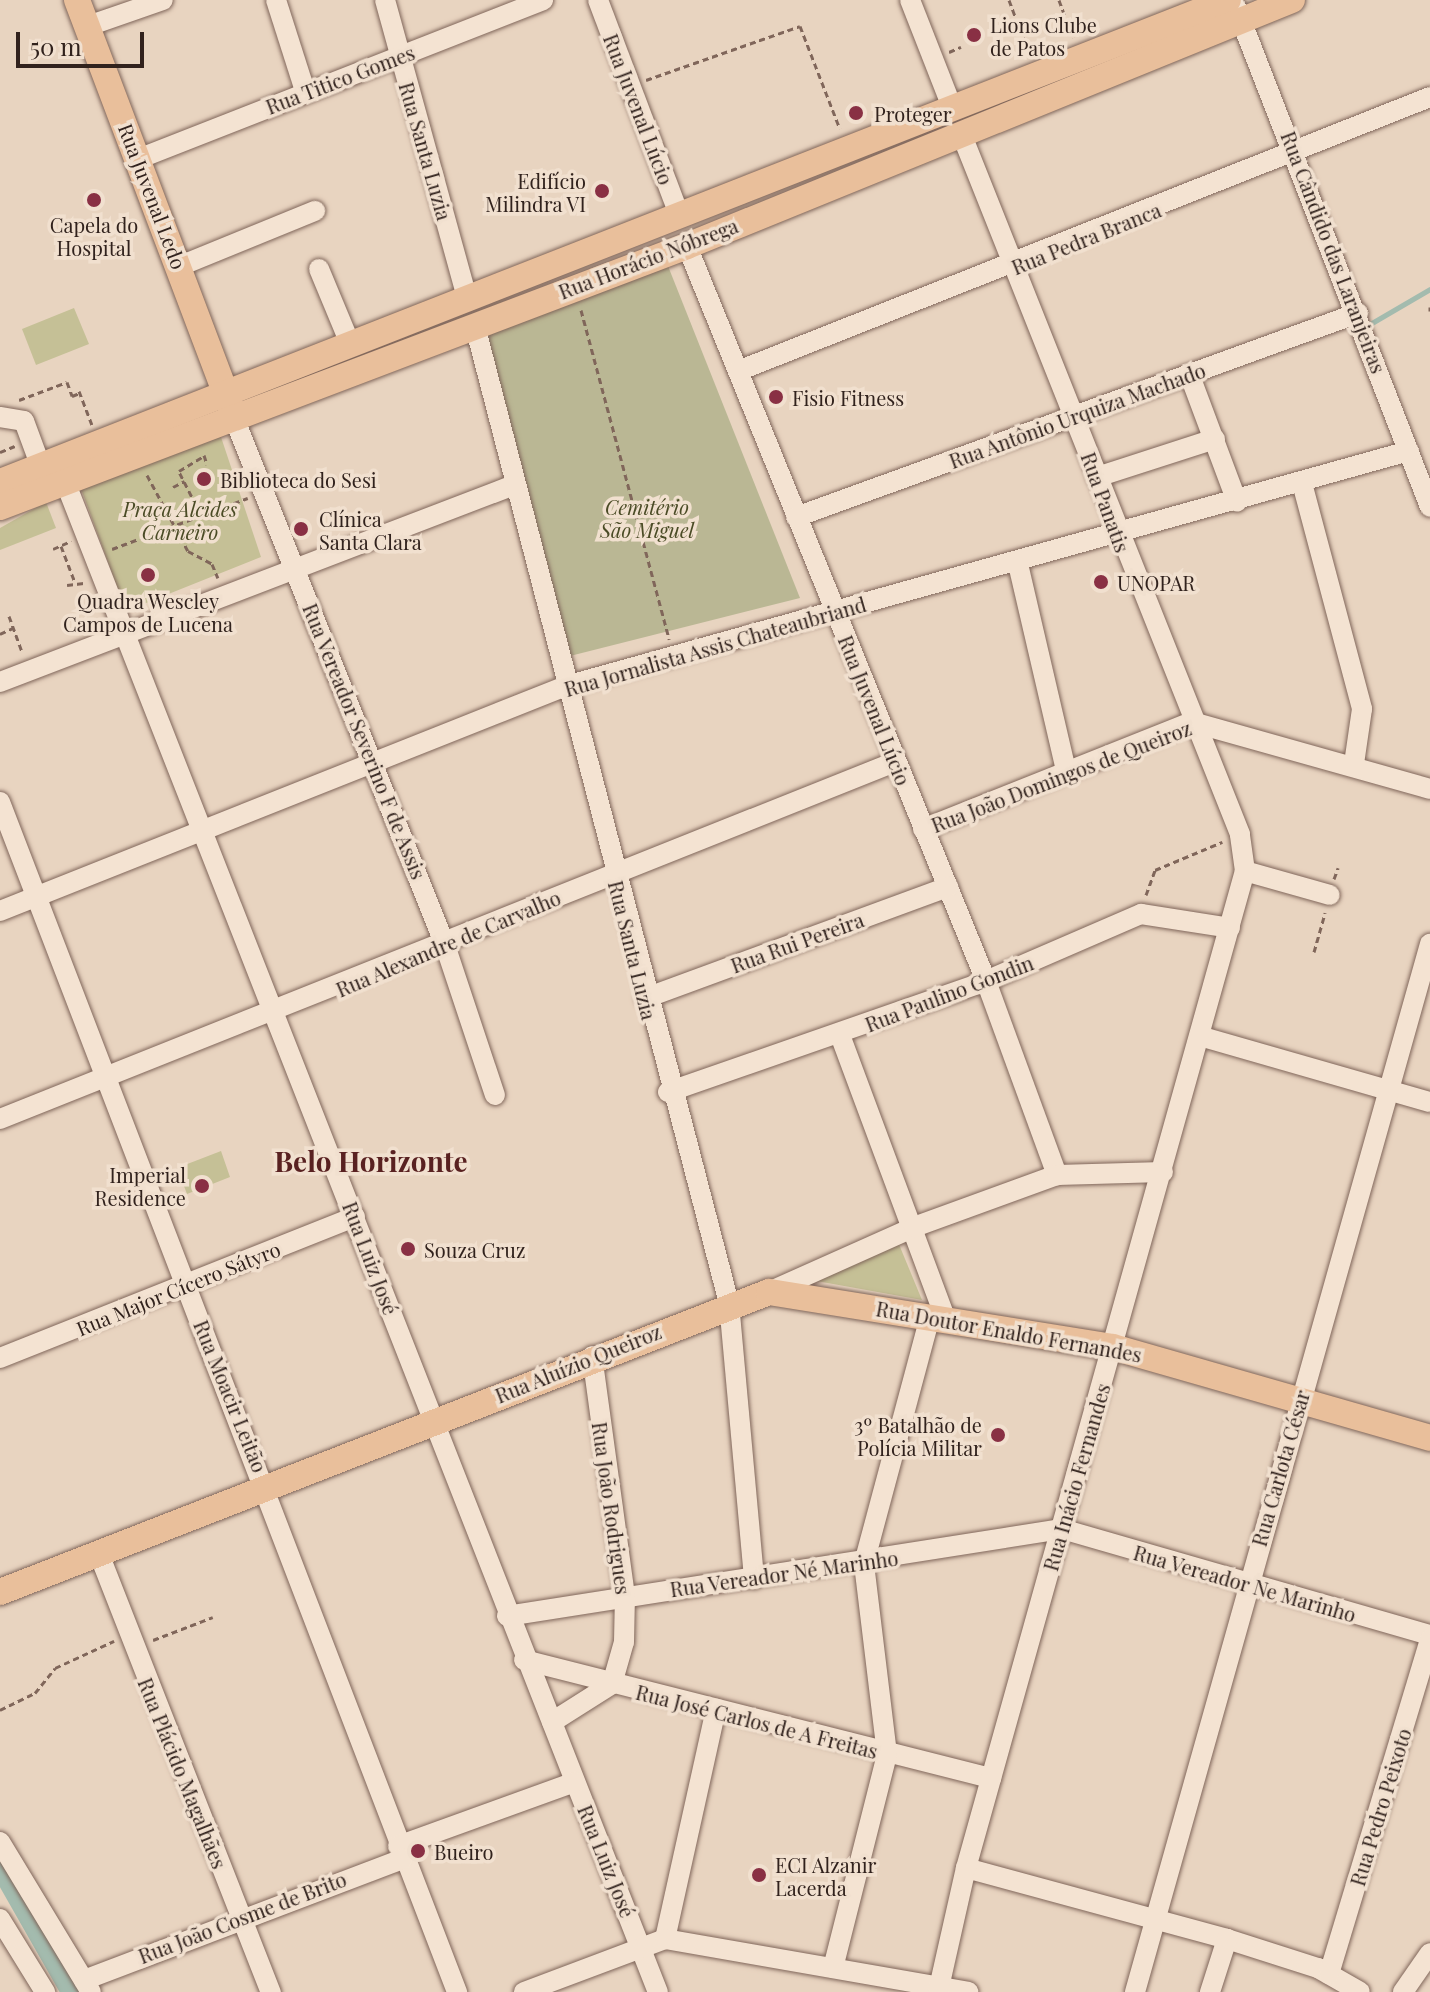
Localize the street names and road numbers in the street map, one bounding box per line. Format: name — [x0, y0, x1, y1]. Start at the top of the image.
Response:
street label: Rua Juvenal Lúcio — [599, 30, 679, 188]
street label: Rua Titico Gomes — [262, 39, 418, 119]
street label: Rua Santa Luzia — [395, 79, 457, 223]
street label: Rua Juvenal Ledo — [114, 120, 192, 272]
street label: Rua Cândido das Laranjeiras — [1277, 128, 1391, 376]
street label: Rua Pedra Branca — [1008, 197, 1164, 279]
street label: Rua Horácio Nóbrega — [555, 213, 741, 303]
street label: Rua Antônio Urquiza Machado — [945, 357, 1209, 473]
street label: Rua Panatis — [1077, 449, 1135, 555]
street label: Rua Jornalista Assis Chateaubriand — [561, 591, 869, 701]
street label: Rua Vereador Severino F de Assis — [298, 599, 432, 883]
street label: Rua Juvenal Lúcio — [834, 632, 916, 788]
street label: Rua João Domingos de Queiroz — [928, 715, 1194, 837]
street label: Rua Santa Luzia — [604, 878, 662, 1022]
street label: Rua Alexandre de Carvalho — [332, 885, 564, 1001]
street label: Rua Rui Pereira — [727, 907, 867, 977]
street label: Rua Paulino Gondin — [861, 950, 1037, 1036]
street label: Rua Luiz José — [338, 1198, 404, 1318]
street label: Rua Major Cícero Sátyro — [72, 1236, 284, 1340]
street label: Rua Doutor Enaldo Fernandes — [874, 1296, 1144, 1366]
street label: Rua Moacir Leitão — [189, 1316, 273, 1476]
street label: Rua Aluízio Queiroz — [491, 1319, 665, 1407]
street label: Rua Inácio Fernandes — [1038, 1380, 1114, 1574]
street label: Rua Carlota César — [1246, 1387, 1314, 1549]
street label: Rua João Rodrigues — [588, 1420, 636, 1596]
street label: Rua Vereador Ne Marinho — [1130, 1540, 1360, 1626]
street label: Rua Vereador Né Marinho — [668, 1545, 900, 1601]
street label: Rua Plácido Magalhães — [134, 1674, 232, 1872]
street label: Rua José Carlos de A Freitas — [633, 1679, 881, 1763]
street label: Rua Pedro Peixoto — [1345, 1725, 1415, 1889]
street label: Rua Luiz José — [574, 1801, 640, 1921]
street label: Rua João Cosme de Brito — [135, 1866, 349, 1968]

